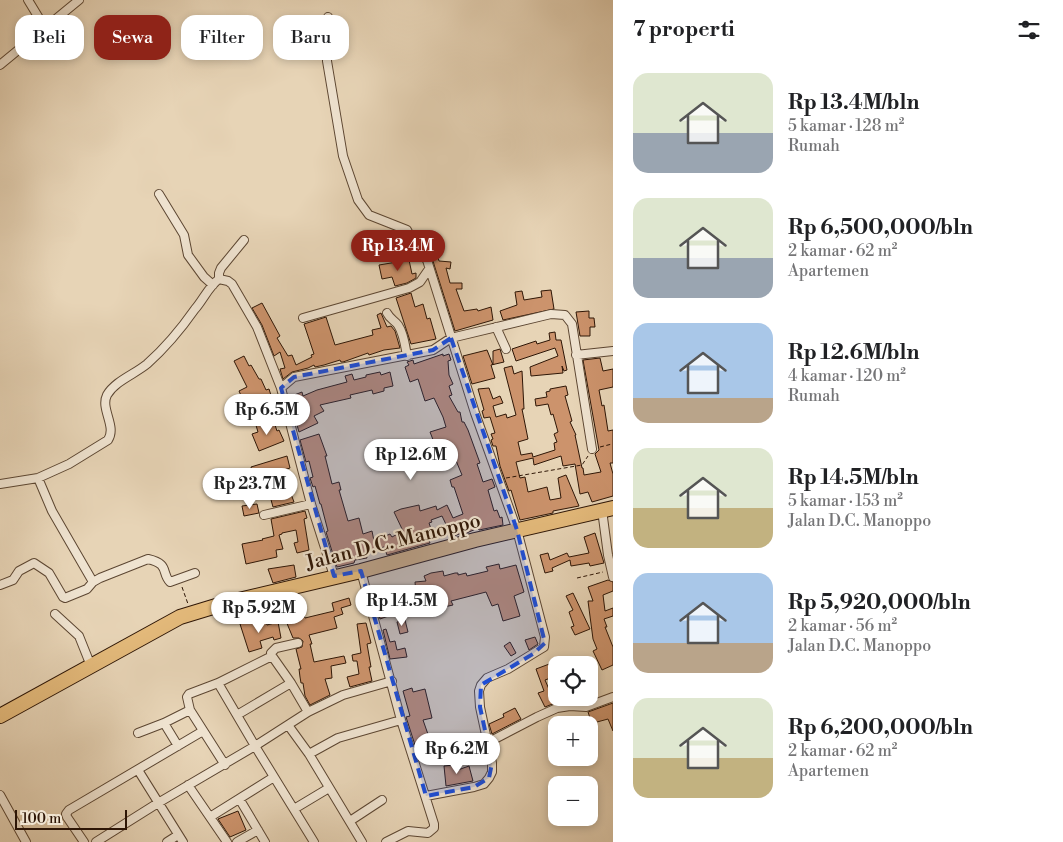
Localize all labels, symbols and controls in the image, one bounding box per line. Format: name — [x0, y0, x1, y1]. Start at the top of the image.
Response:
chip: Beli — [15, 15, 84, 60]
chip: Sewa — [94, 15, 171, 60]
chip: Filter — [181, 15, 263, 60]
chip: Baru — [273, 15, 349, 60]
icon: filters — [1015, 16, 1043, 44]
text: 7 properti — [633, 17, 735, 43]
text: Rp 13.4M/bln — [788, 90, 919, 116]
icon: home — [673, 93, 733, 153]
text: 5 kamar · 128 m² — [788, 116, 904, 136]
text: Rumah — [788, 136, 840, 156]
text: Rp 6,500,000/bln — [788, 215, 973, 241]
icon: home — [673, 218, 733, 278]
pin: Rp 13.4M — [346, 230, 450, 272]
text: Rp 13.4M — [362, 236, 434, 256]
text: 2 kamar · 62 m² — [788, 241, 897, 261]
text: Apartemen — [788, 261, 869, 281]
text: Rp 12.6M/bln — [788, 340, 919, 366]
icon: home — [673, 343, 733, 403]
text: 4 kamar · 120 m² — [788, 366, 906, 386]
text: Rumah — [788, 386, 840, 406]
pin: Rp 6.5M — [221, 394, 313, 436]
text: Rp 6.5M — [235, 400, 299, 420]
pin: Rp 12.6M — [359, 438, 463, 481]
text: Rp 12.6M — [375, 445, 447, 465]
text: Rp 14.5M/bln — [788, 465, 919, 491]
pin: Rp 23.7M — [198, 468, 302, 510]
icon: home — [673, 468, 733, 528]
text: Rp 23.7M — [214, 474, 286, 494]
text: 5 kamar · 153 m² — [788, 491, 903, 511]
street label: Jalan D.C. Manoppo — [303, 509, 483, 576]
text: Jalan D.C. Manoppo — [788, 511, 931, 531]
pin: Rp 14.5M — [350, 584, 454, 627]
text: Rp 5,920,000/bln — [788, 590, 971, 616]
text: Rp 14.5M — [366, 591, 438, 611]
pin: Rp 5.92M — [207, 592, 311, 634]
icon: home — [673, 593, 733, 653]
text: Rp 5.92M — [222, 598, 296, 618]
text: 2 kamar · 56 m² — [788, 616, 897, 636]
text: Jalan D.C. Manoppo — [788, 636, 931, 656]
map controls — [548, 656, 598, 826]
button: locate — [548, 656, 598, 706]
text: Rp 6,200,000/bln — [788, 715, 973, 741]
button: + — [548, 716, 598, 766]
icon: home — [673, 718, 733, 778]
pin: Rp 6.2M — [411, 732, 503, 775]
text: Rp 6.2M — [425, 739, 489, 759]
text: 2 kamar · 62 m² — [788, 741, 897, 761]
text: Apartemen — [788, 761, 869, 781]
button: − — [548, 776, 598, 826]
scale bar — [15, 807, 128, 830]
text: 100 m — [22, 810, 61, 828]

